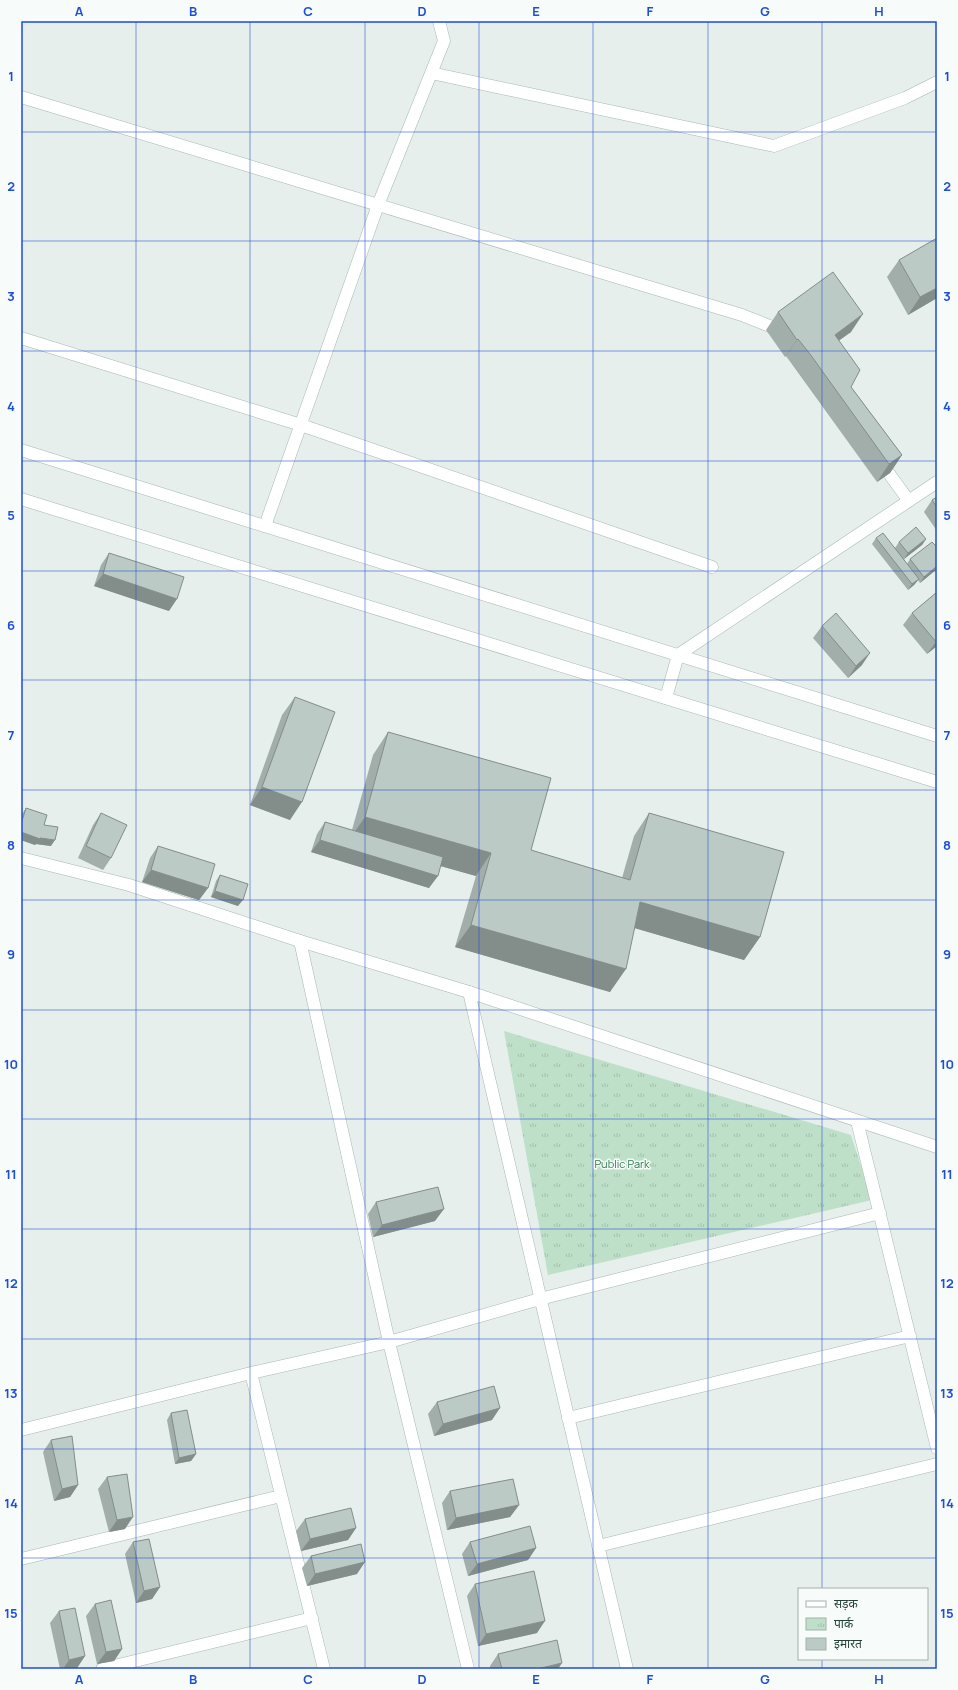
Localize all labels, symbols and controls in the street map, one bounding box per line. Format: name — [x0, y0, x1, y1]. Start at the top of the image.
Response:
text: A — [75, 2, 84, 20]
text: B — [189, 2, 197, 20]
text: C — [303, 2, 313, 20]
text: D — [417, 2, 427, 20]
text: E — [532, 2, 540, 20]
text: F — [647, 2, 654, 20]
text: G — [760, 2, 770, 20]
text: H — [874, 2, 884, 20]
text: 1 — [8, 67, 14, 85]
text: 1 — [944, 67, 950, 85]
text: 2 — [7, 177, 15, 195]
text: 2 — [943, 177, 951, 195]
text: 3 — [7, 287, 15, 305]
text: 3 — [943, 287, 951, 305]
text: 4 — [7, 397, 15, 415]
text: 4 — [943, 397, 951, 415]
text: 5 — [7, 506, 15, 524]
text: 5 — [943, 506, 951, 524]
text: 6 — [7, 616, 15, 634]
text: 6 — [943, 616, 951, 634]
text: 7 — [8, 726, 15, 744]
text: 7 — [944, 726, 951, 744]
text: 8 — [7, 836, 15, 854]
text: 8 — [943, 836, 951, 854]
text: 9 — [7, 945, 15, 963]
text: 9 — [943, 945, 951, 963]
text: 10 — [4, 1055, 18, 1073]
text: 10 — [940, 1055, 954, 1073]
park label: Public Park — [594, 1156, 650, 1171]
text: 11 — [5, 1165, 17, 1183]
text: 11 — [941, 1165, 953, 1183]
text: 12 — [4, 1274, 18, 1292]
text: 12 — [940, 1274, 954, 1292]
text: 13 — [4, 1384, 18, 1402]
text: 13 — [940, 1384, 954, 1402]
text: 14 — [4, 1494, 18, 1512]
text: 14 — [940, 1494, 954, 1512]
legend — [798, 1588, 928, 1660]
text: सड़क — [834, 1595, 859, 1612]
text: 15 — [4, 1604, 18, 1622]
text: 15 — [940, 1604, 954, 1622]
text: पार्क — [834, 1615, 854, 1632]
text: इमारत — [834, 1635, 863, 1652]
text: A — [75, 1670, 84, 1688]
text: B — [189, 1670, 197, 1688]
text: C — [303, 1670, 313, 1688]
text: D — [417, 1670, 427, 1688]
text: E — [532, 1670, 540, 1688]
text: F — [647, 1670, 654, 1688]
text: G — [760, 1670, 770, 1688]
text: H — [874, 1670, 884, 1688]

